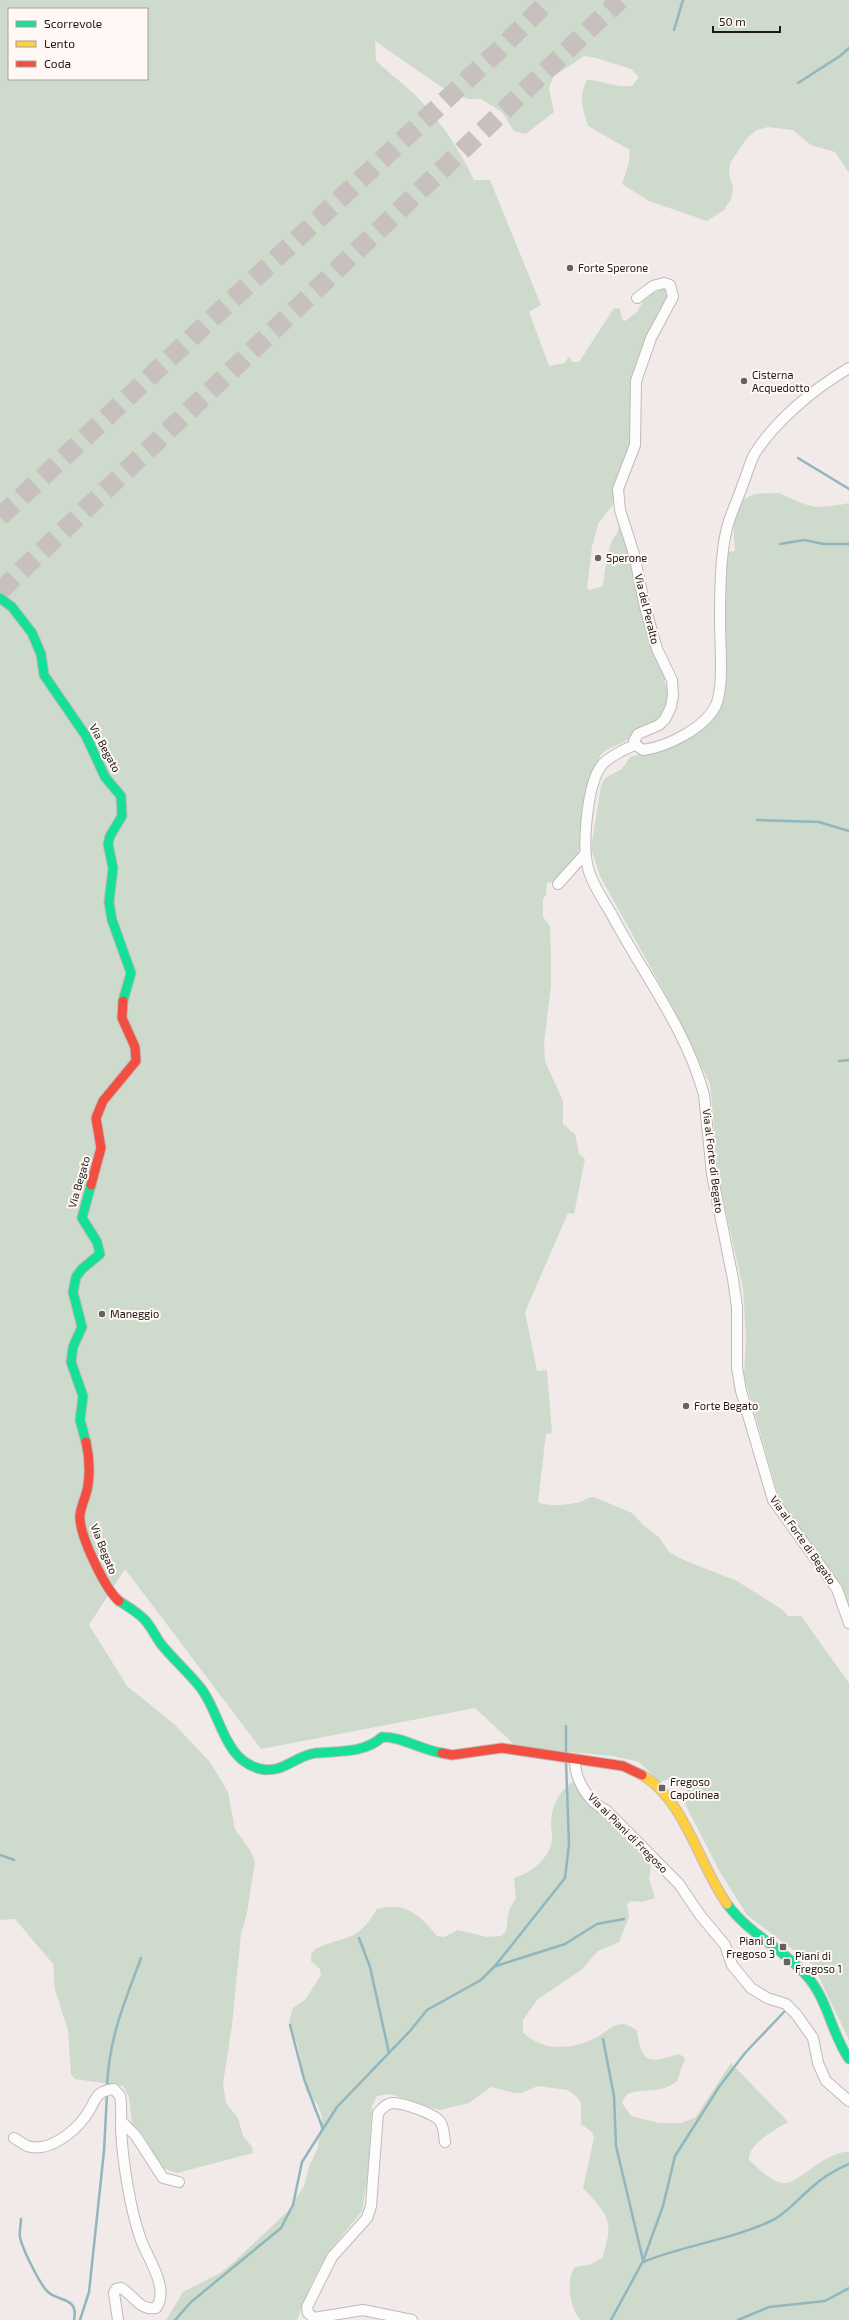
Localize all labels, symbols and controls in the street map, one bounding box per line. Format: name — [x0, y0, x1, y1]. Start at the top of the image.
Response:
legend — [8, 8, 148, 80]
scale bar — [713, 8, 780, 34]
text: 50 m — [719, 14, 746, 28]
text: Scorrevole — [44, 16, 102, 30]
text: Lento — [44, 36, 75, 50]
text: Coda — [44, 56, 71, 70]
place label: Forte Sperone — [578, 261, 648, 274]
marker: Forte Sperone — [565, 263, 575, 273]
place label: Cisterna Acquedotto — [752, 368, 810, 394]
marker: Cisterna Acquedotto — [739, 376, 749, 386]
place label: Sperone — [606, 551, 647, 564]
marker: Sperone — [593, 553, 603, 563]
street label: Via del Peralto — [632, 572, 662, 645]
street label: Via Begato — [87, 721, 124, 774]
street label: Via al Forte di Begato — [701, 1108, 726, 1214]
street label: Via Begato — [65, 1154, 92, 1209]
place label: Maneggio — [110, 1307, 159, 1320]
marker: Maneggio — [97, 1309, 107, 1319]
place label: Forte Begato — [694, 1399, 758, 1412]
marker: Forte Begato — [681, 1401, 691, 1411]
street label: Via al Forte di Begato — [768, 1493, 839, 1587]
street label: Via Begato — [88, 1522, 120, 1576]
place label: Fregoso Capolinea — [670, 1775, 719, 1801]
marker: Fregoso Capolinea — [657, 1783, 667, 1793]
street label: Via ai Piani di Fregoso — [586, 1790, 671, 1875]
place label: Piani di Fregoso 3 — [726, 1934, 775, 1960]
marker: Piani di Fregoso 3 — [778, 1942, 788, 1952]
place label: Piani di Fregoso 1 — [795, 1949, 842, 1975]
marker: Piani di Fregoso 1 — [782, 1957, 792, 1967]

